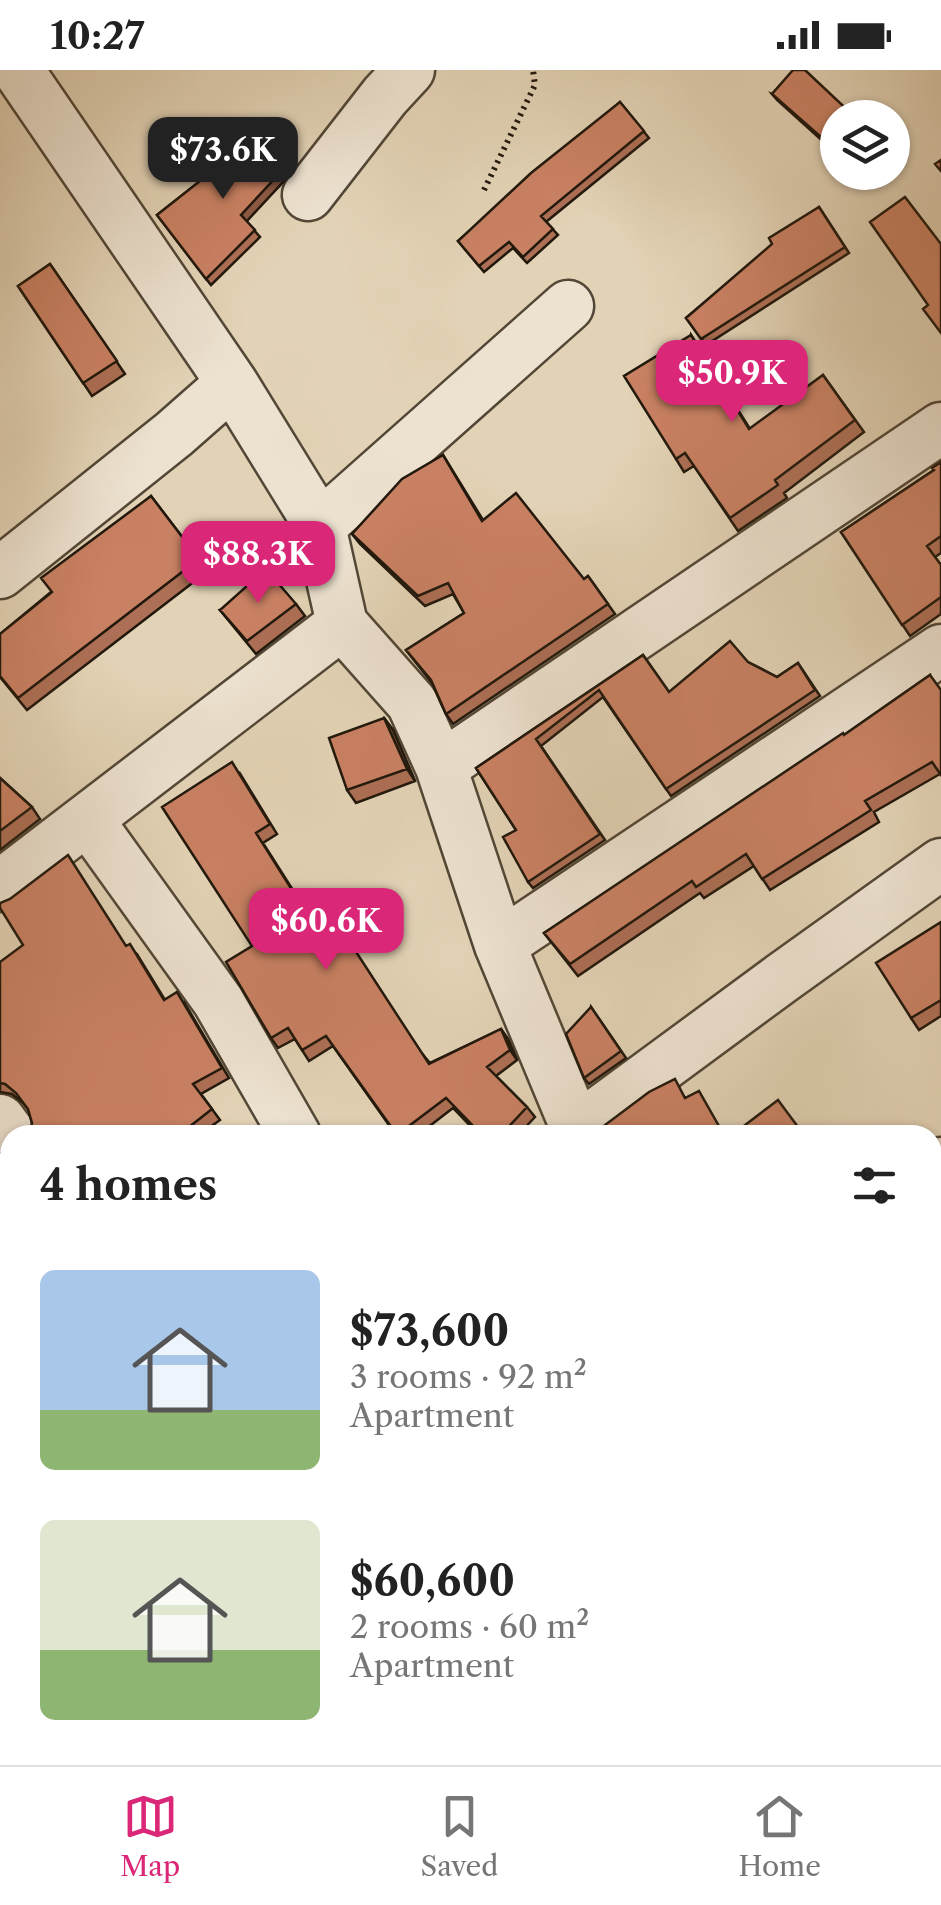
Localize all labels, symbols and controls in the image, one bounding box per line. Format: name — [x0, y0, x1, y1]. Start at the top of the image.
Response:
text: 10:27 — [50, 12, 145, 59]
map controls — [820, 100, 910, 190]
button: layers — [820, 100, 910, 190]
pin: $73.6K — [142, 117, 304, 202]
text: $73.6K — [170, 130, 276, 169]
pin: $50.9K — [651, 340, 813, 425]
text: $50.9K — [678, 353, 786, 392]
pin: $88.3K — [177, 521, 339, 606]
text: $88.3K — [203, 534, 313, 573]
pin: $60.6K — [245, 888, 407, 973]
text: $60.6K — [271, 901, 381, 940]
icon: filters — [847, 1158, 902, 1213]
text: 4 homes — [40, 1159, 217, 1211]
text: $73,600 — [350, 1305, 509, 1357]
icon: home — [120, 1310, 240, 1430]
text: 3 rooms · 92 m² — [350, 1357, 587, 1396]
text: Apartment — [350, 1396, 514, 1435]
text: $60,600 — [350, 1555, 515, 1607]
icon: home — [120, 1560, 240, 1680]
text: 2 rooms · 60 m² — [350, 1607, 589, 1646]
text: Apartment — [350, 1646, 514, 1685]
tab: Map — [120, 1789, 180, 1883]
tab: Saved — [421, 1789, 498, 1883]
tab: Home — [739, 1789, 821, 1883]

